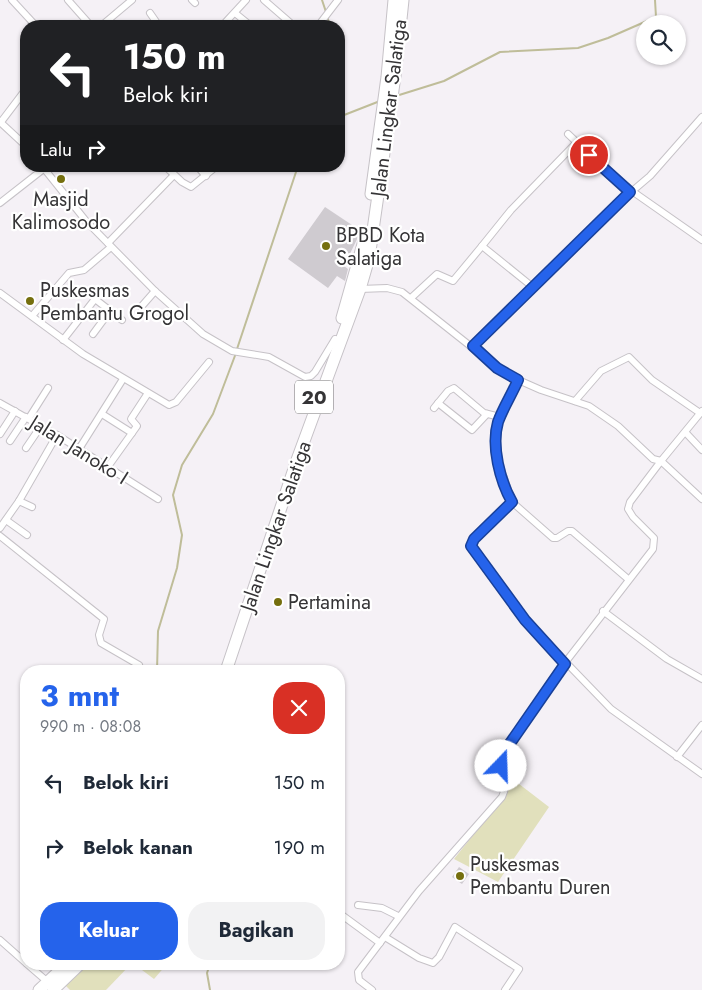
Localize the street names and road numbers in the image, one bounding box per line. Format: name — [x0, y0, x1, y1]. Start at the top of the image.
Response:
street label: Jalan Lingkar Salatiga — [363, 18, 414, 201]
road number: 20 — [295, 381, 333, 414]
street label: Jalan Janoko I — [22, 407, 134, 492]
street label: Jalan Lingkar Salatiga — [232, 437, 319, 618]

